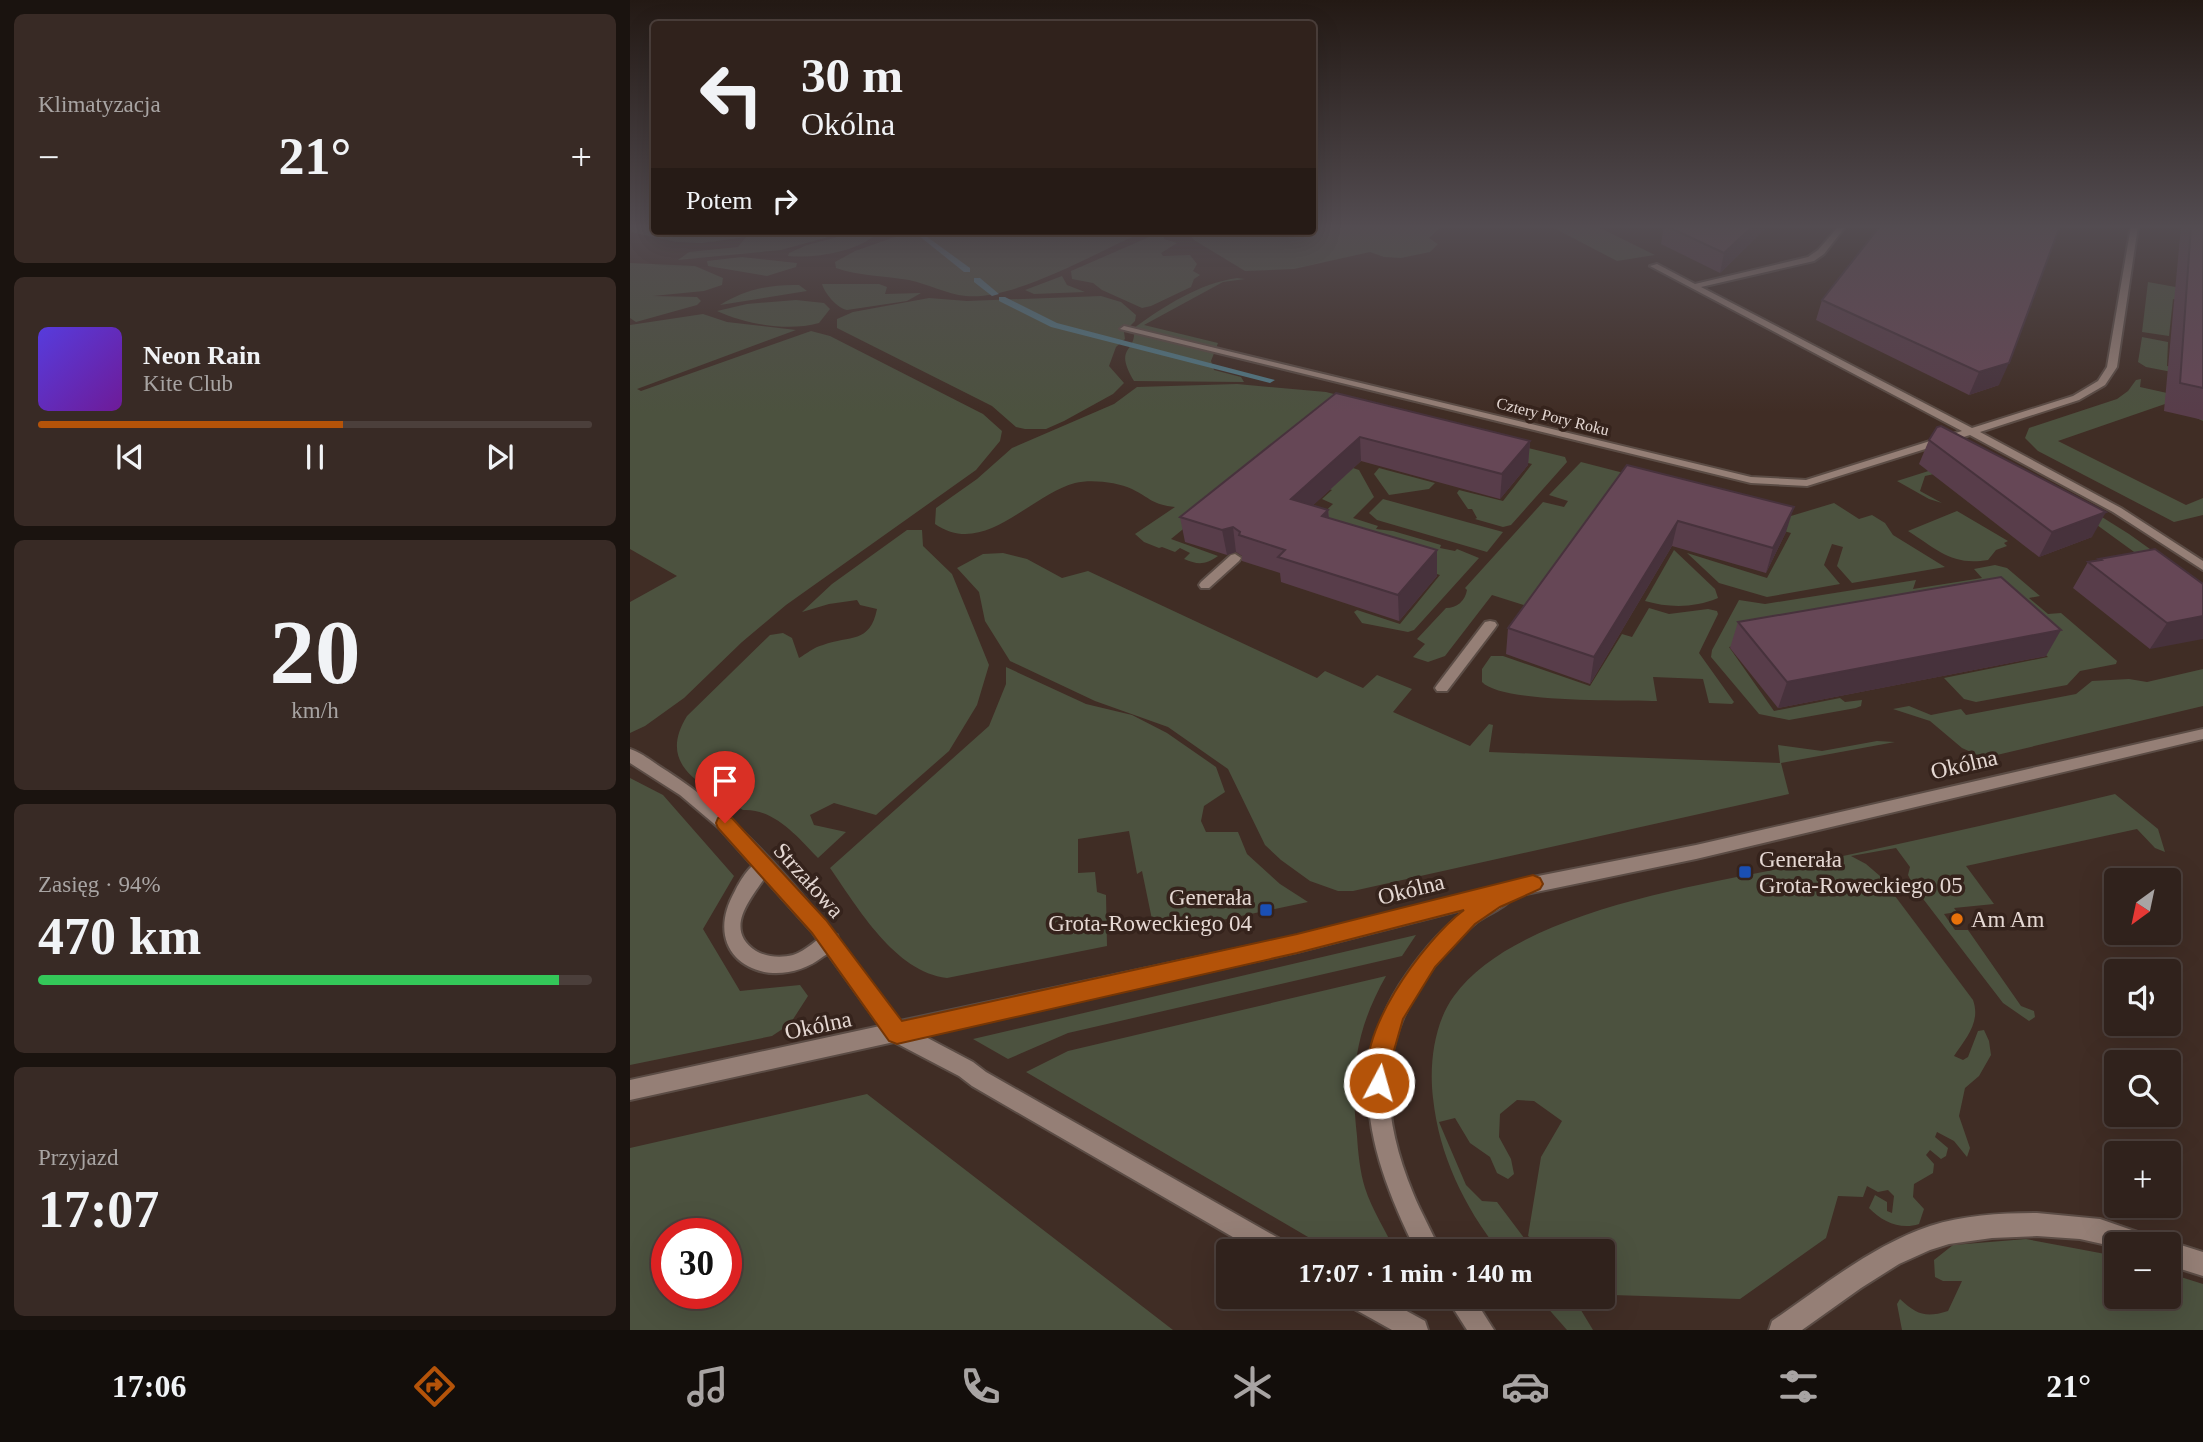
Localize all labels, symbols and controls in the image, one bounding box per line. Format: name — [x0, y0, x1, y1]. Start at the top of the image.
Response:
text: 30 m — [801, 48, 903, 103]
icon: left — [686, 49, 777, 140]
text: Klimatyzacja — [38, 92, 161, 117]
text: Okólna — [801, 106, 895, 142]
text: 21° — [279, 128, 351, 185]
text: − — [38, 136, 59, 178]
text: + — [571, 136, 592, 178]
icon: right — [766, 182, 804, 220]
text: Potem — [686, 186, 752, 215]
text: Neon Rain — [143, 341, 261, 370]
text: Kite Club — [143, 371, 233, 396]
street label: Cztery Pory Roku — [1495, 394, 1611, 440]
icon: previous — [111, 438, 149, 476]
icon: pause — [296, 438, 334, 476]
icon: next — [481, 438, 519, 476]
text: 20 — [270, 602, 361, 703]
text: km/h — [291, 698, 339, 723]
street label: Okólna — [1928, 745, 2000, 784]
pin — [695, 751, 755, 823]
icon: arrive — [706, 762, 744, 800]
street label: Strzałowa — [769, 838, 849, 923]
place label: Generała Grota-Roweckiego 05 — [1759, 847, 1963, 898]
marker: Generała Grota-Roweckiego 05 — [1737, 864, 1753, 880]
north arrow — [2104, 868, 2180, 945]
map controls — [2104, 868, 2181, 1309]
street label: Okólna — [1375, 869, 1447, 910]
text: Zasięg · 94% — [38, 872, 161, 897]
place label: Generała Grota-Roweckiego 04 — [1048, 885, 1252, 936]
marker: Generała Grota-Roweckiego 04 — [1258, 902, 1274, 918]
place label: Am Am — [1971, 907, 2045, 932]
text: 470 km — [38, 908, 201, 965]
marker: Am Am — [1949, 911, 1965, 927]
button: sound — [2104, 959, 2181, 1036]
street label: Okólna — [782, 1006, 854, 1045]
position arrow — [1342, 1046, 1416, 1120]
button: search — [2104, 1050, 2181, 1127]
button: + — [2104, 1141, 2181, 1218]
text: Przyjazd — [38, 1145, 118, 1170]
text: 17:07 — [38, 1181, 159, 1238]
speed limit sign: 30 — [651, 1218, 742, 1309]
button: − — [2104, 1232, 2181, 1309]
text: 17:07 · 1 min · 140 m — [1299, 1259, 1533, 1288]
icon: directions — [410, 1362, 459, 1411]
icon: music — [683, 1362, 732, 1411]
icon: phone — [956, 1362, 1005, 1411]
icon: climate — [1228, 1362, 1277, 1411]
icon: car — [1501, 1362, 1550, 1411]
icon: filters — [1774, 1362, 1823, 1411]
text: 17:06 — [112, 1368, 187, 1404]
text: 21° — [2046, 1368, 2091, 1404]

